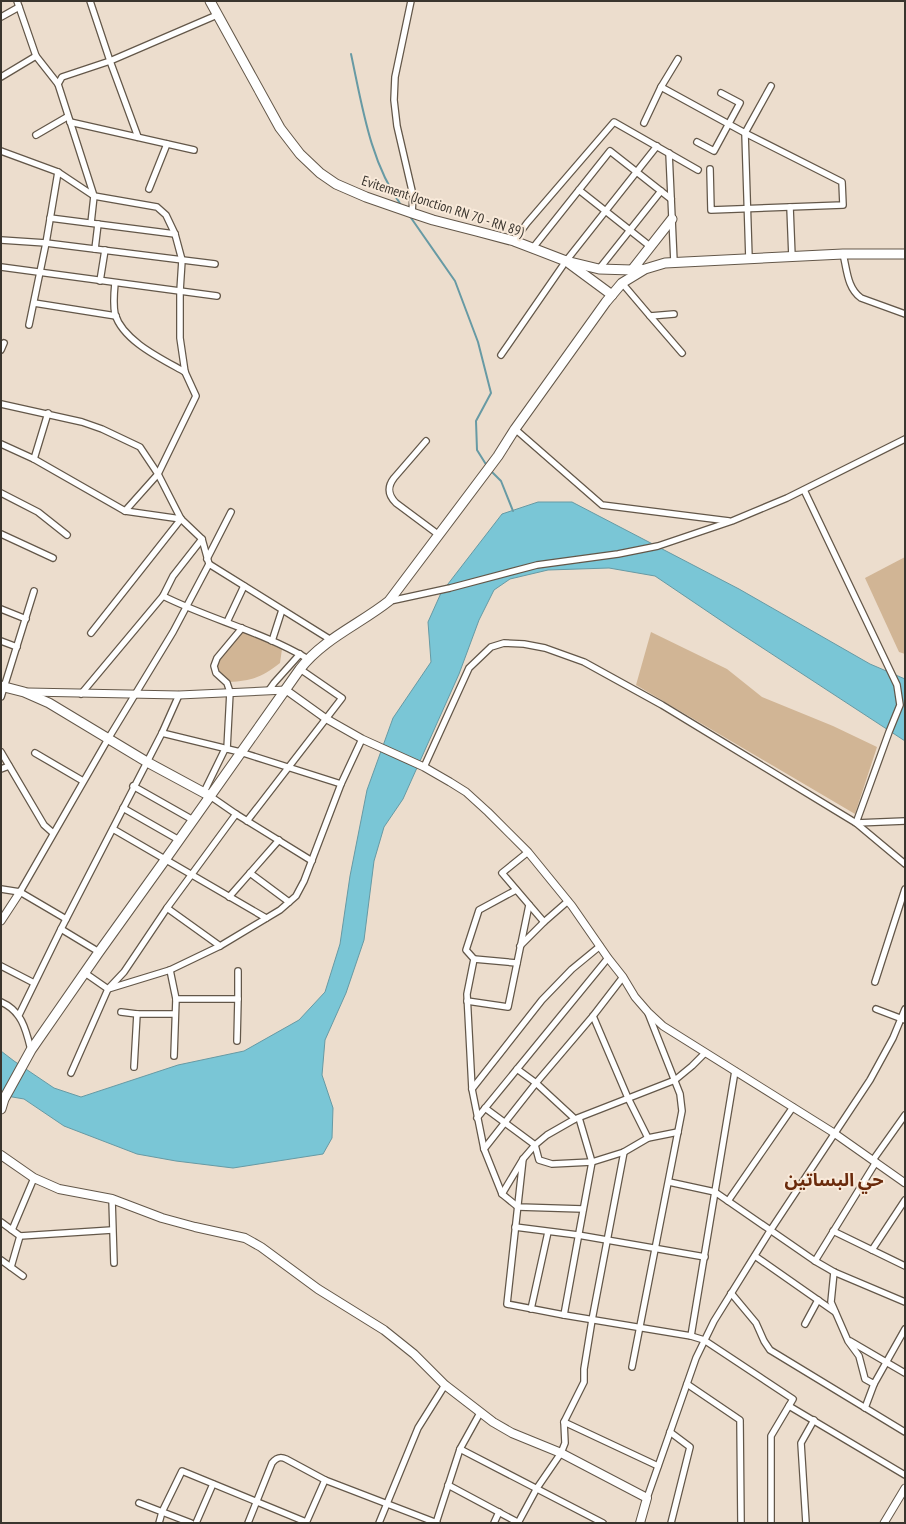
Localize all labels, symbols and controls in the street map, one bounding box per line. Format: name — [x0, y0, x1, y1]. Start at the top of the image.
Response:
street label: Evitement (Jonction RN 70 - RN 89) — [360, 171, 527, 241]
district label: حي البساتين — [785, 1168, 883, 1194]

